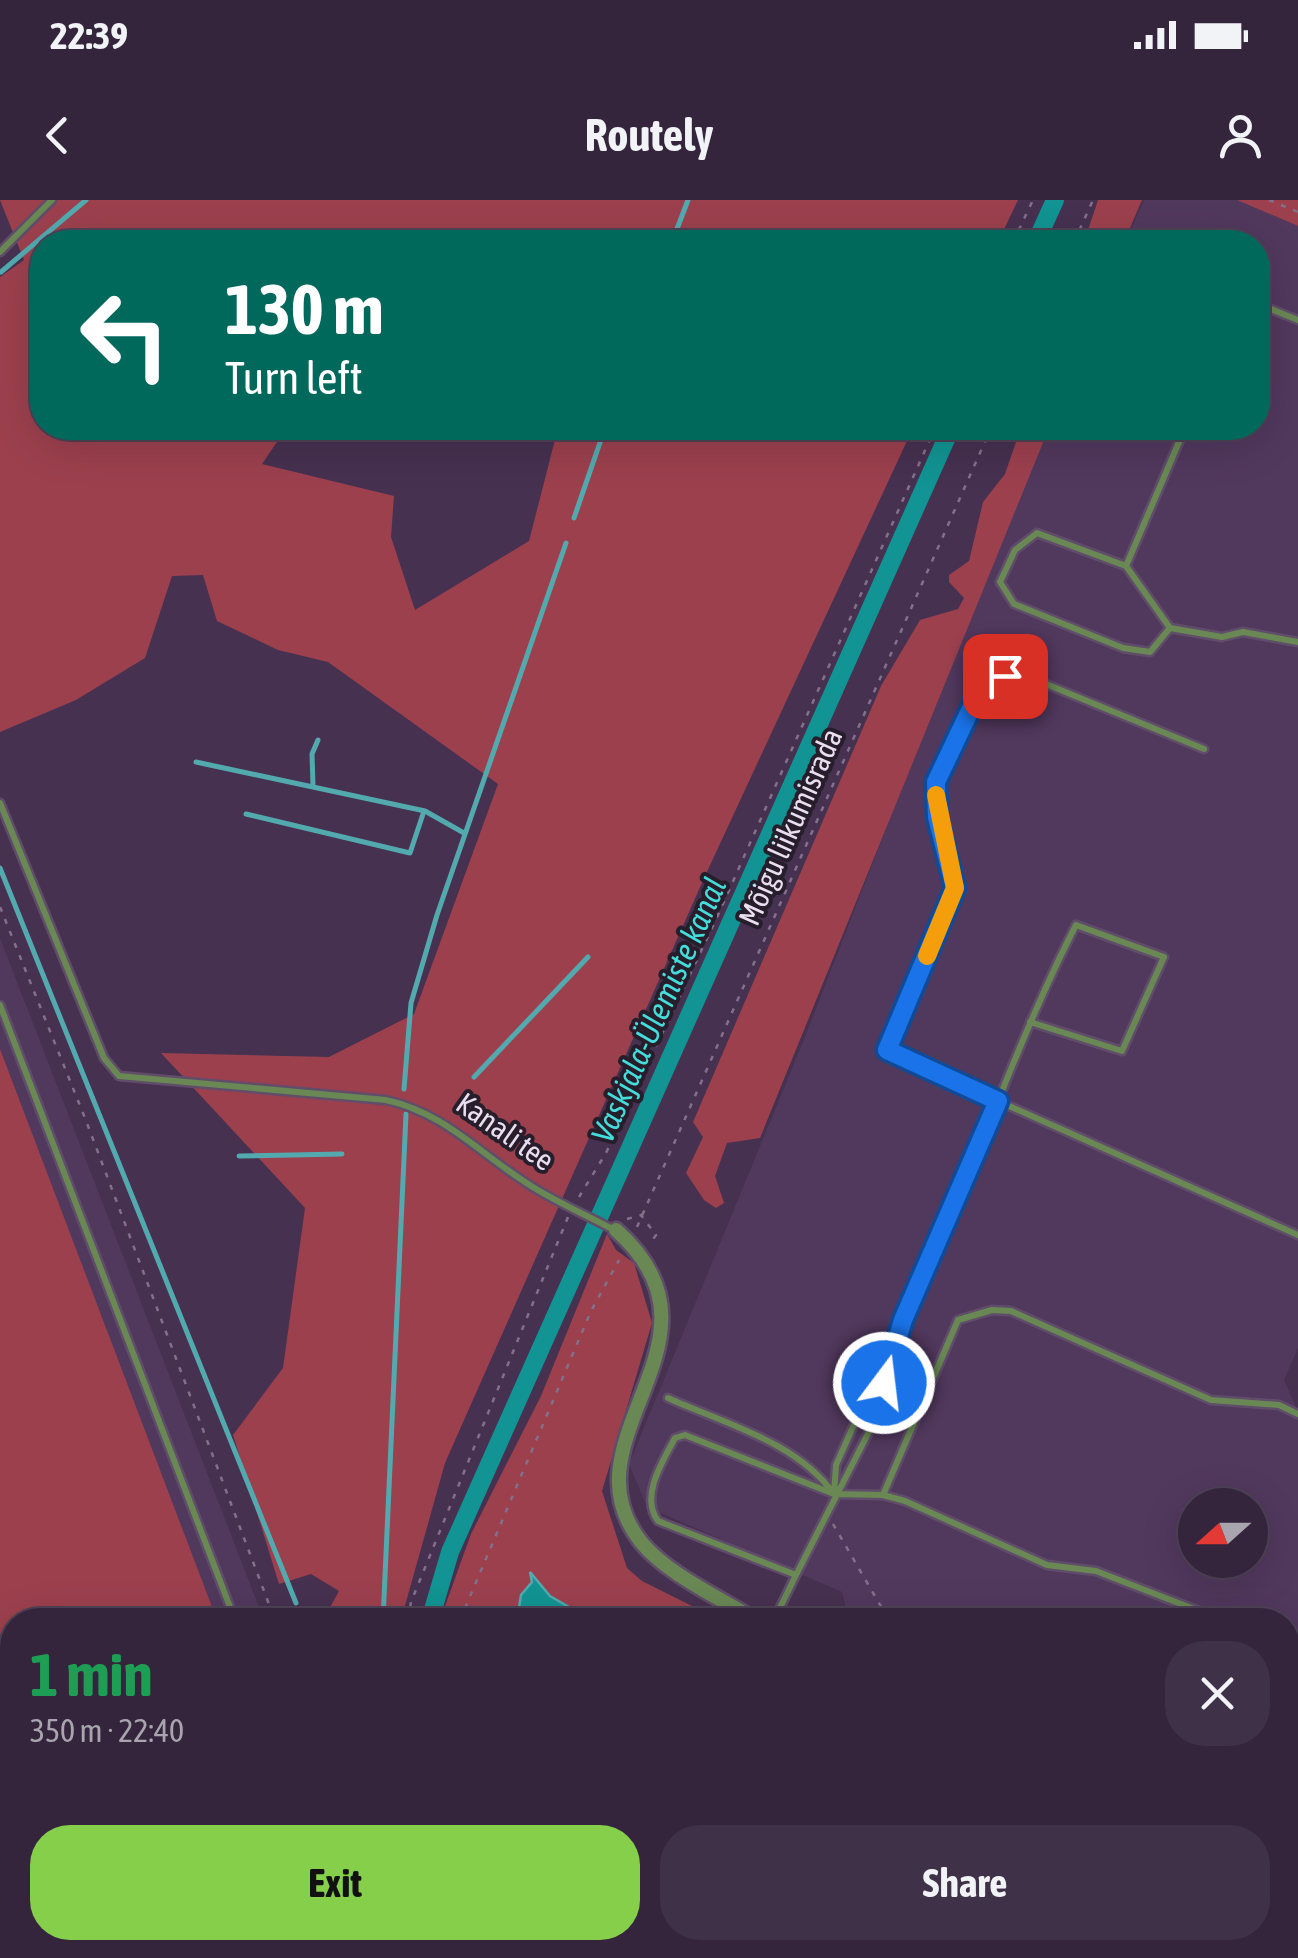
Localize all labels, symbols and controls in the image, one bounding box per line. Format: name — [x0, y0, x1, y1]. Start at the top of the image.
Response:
text: 22:39 — [50, 14, 128, 57]
icon: back — [30, 108, 85, 163]
icon: person — [1213, 108, 1268, 163]
text: Routely — [585, 109, 713, 161]
text: 130 m — [225, 269, 384, 349]
icon: left — [60, 270, 190, 400]
text: Turn left — [225, 352, 363, 404]
pin — [963, 634, 1048, 719]
icon: arrive — [978, 649, 1033, 704]
street label: Mõigu liikumisrada — [732, 723, 849, 930]
water label: Vaskjala-Ülemiste kanal — [583, 872, 734, 1148]
street label: Kanali tee — [450, 1085, 561, 1177]
position arrow — [832, 1331, 936, 1435]
north arrow — [1178, 1488, 1268, 1578]
map controls — [1178, 1488, 1268, 1578]
text: 1 min — [30, 1640, 153, 1709]
button: close — [1165, 1641, 1270, 1746]
text: 350 m · 22:40 — [30, 1712, 184, 1749]
button: Exit — [30, 1825, 640, 1940]
button: Share — [660, 1825, 1270, 1940]

